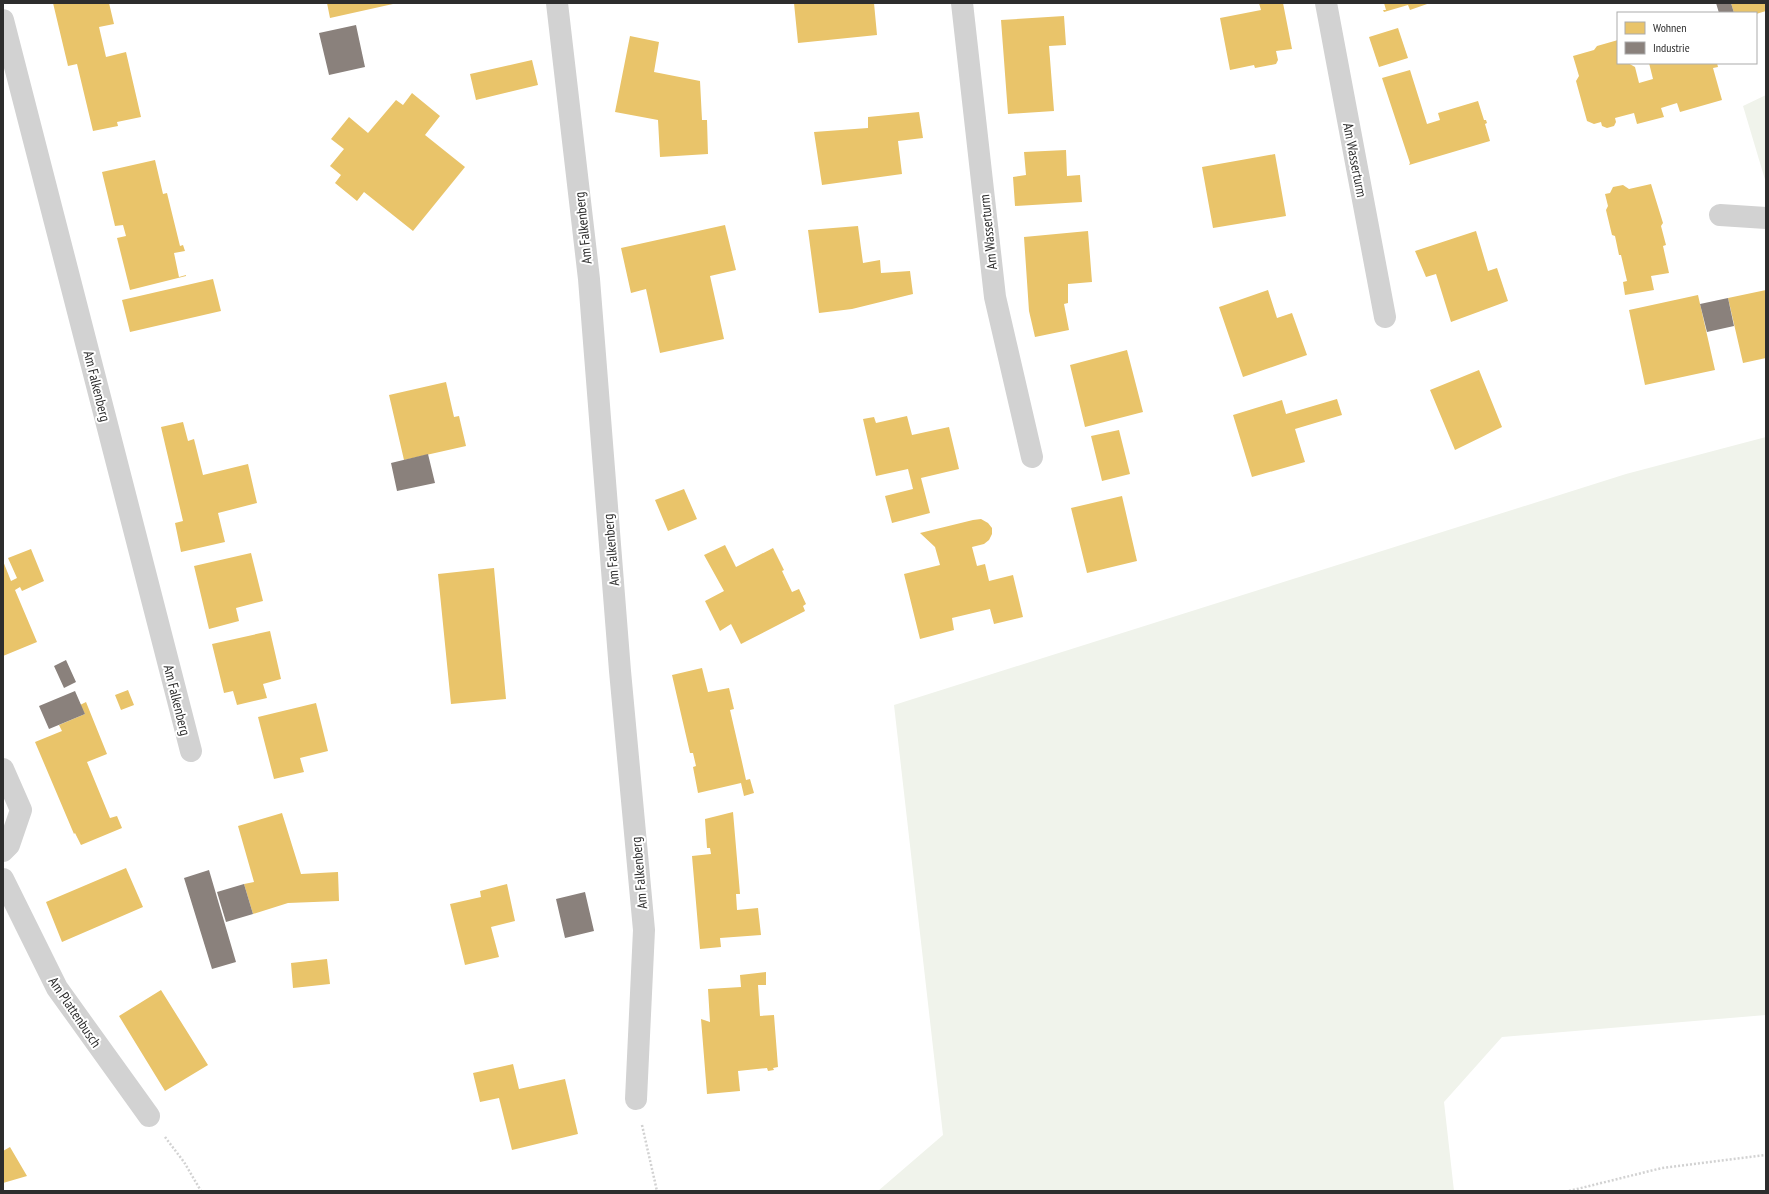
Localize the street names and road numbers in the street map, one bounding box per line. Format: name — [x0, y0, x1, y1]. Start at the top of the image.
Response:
street label: Am Wasserturm — [1339, 121, 1371, 199]
street label: Am Falkenberg — [570, 191, 596, 265]
street label: Am Wasserturm — [975, 194, 1001, 270]
street label: Am Falkenberg — [80, 349, 114, 423]
street label: Am Falkenberg — [599, 513, 623, 587]
street label: Am Falkenberg — [160, 663, 194, 737]
street label: Am Falkenberg — [627, 836, 651, 910]
street label: Am Plattenbusch — [45, 973, 105, 1051]

